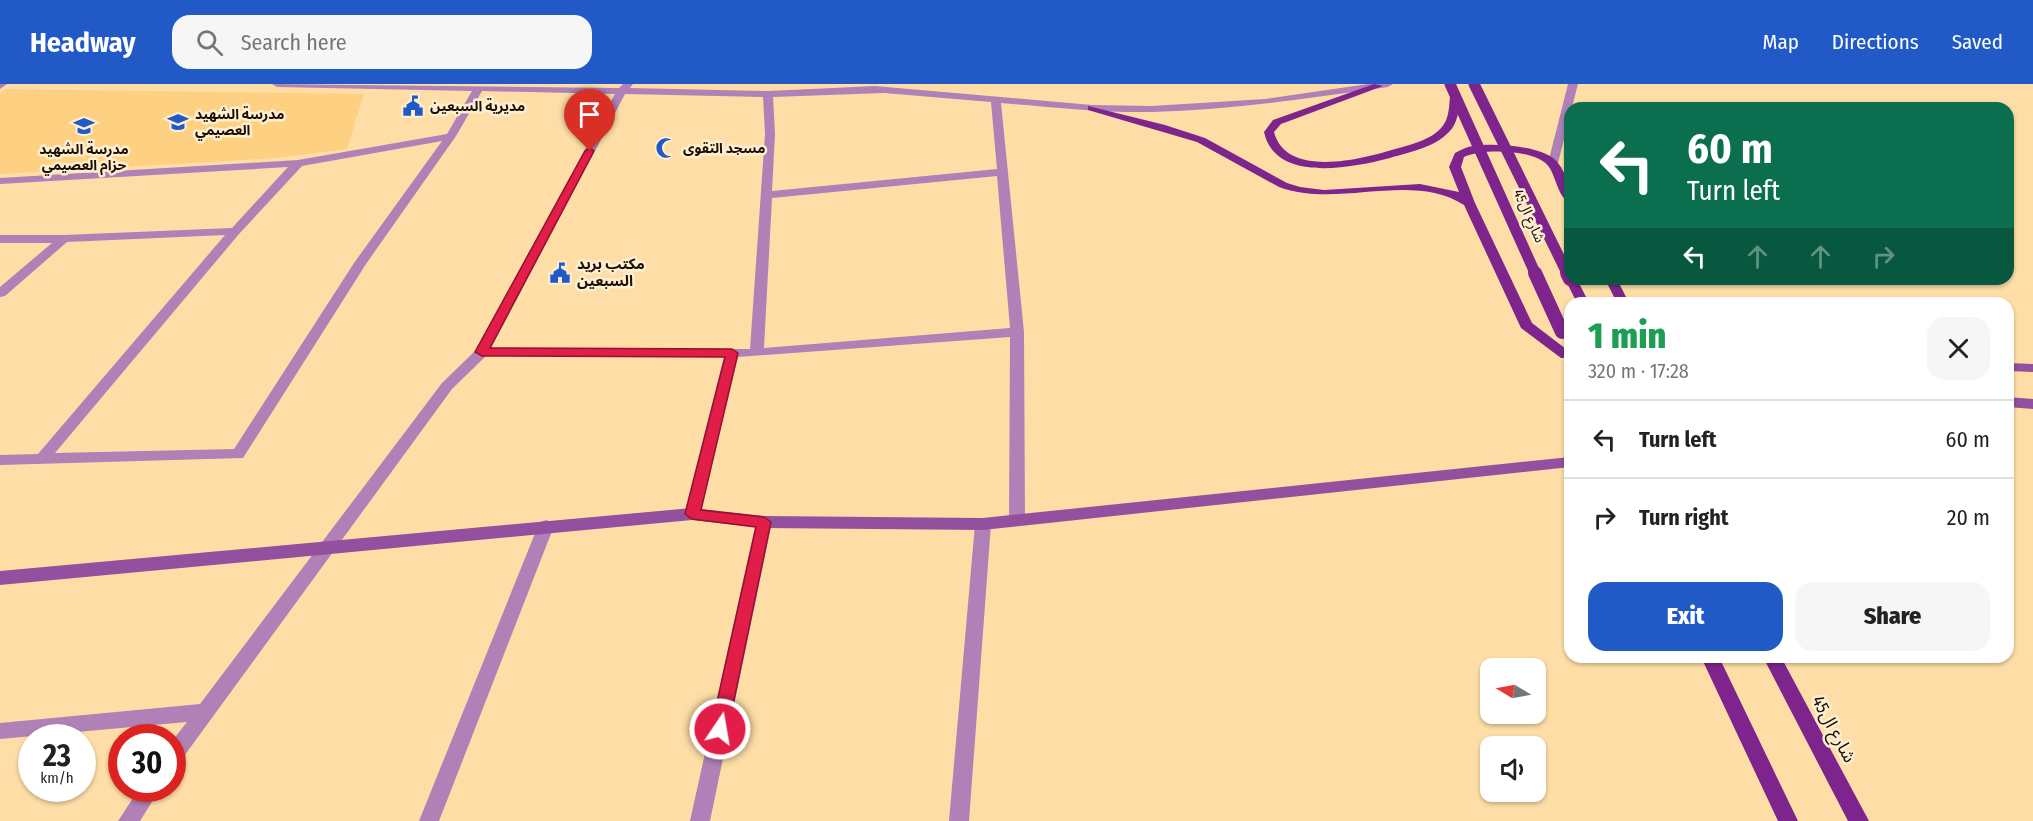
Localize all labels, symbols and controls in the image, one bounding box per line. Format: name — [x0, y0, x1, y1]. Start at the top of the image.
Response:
search box — [172, 15, 592, 69]
text: Headway — [30, 26, 136, 59]
icon: search — [193, 26, 226, 59]
text: Search here — [241, 29, 347, 56]
text: Map — [1762, 29, 1799, 55]
text: Directions — [1832, 29, 1919, 55]
text: Saved — [1952, 29, 2003, 55]
pin — [564, 89, 615, 151]
public building icon: مديرية السبعين — [401, 94, 425, 118]
place label: مديرية السبعين — [430, 98, 525, 115]
icon: arrive — [573, 98, 606, 131]
place label: مدرسة الشهيد العصيمي — [195, 106, 284, 141]
school or university icon: مدرسة الشهيد العصيمي — [166, 110, 190, 134]
school or university icon: مدرسة الشهيد حزام العصيمي — [72, 114, 96, 138]
text: 60 m — [1687, 124, 1773, 174]
icon: left — [1588, 126, 1666, 204]
mosque icon: مسجد التقوى — [654, 136, 678, 160]
place label: مسجد التقوى — [683, 140, 765, 157]
place label: مدرسة الشهيد حزام العصيمي — [39, 141, 129, 176]
text: Turn left — [1687, 175, 1780, 207]
street label: شارع ال45 — [1508, 187, 1548, 246]
icon: left — [1678, 240, 1711, 273]
icon: ahead — [1741, 240, 1774, 273]
icon: ahead — [1804, 240, 1837, 273]
icon: right — [1867, 240, 1900, 273]
place label: مكتب بريد السبعين — [577, 255, 645, 290]
public building icon: مكتب بريد السبعين — [548, 261, 572, 285]
text: 1 min — [1588, 314, 1666, 358]
button: close — [1927, 317, 1990, 380]
text: 320 m · 17:28 — [1588, 359, 1689, 383]
icon: left — [1588, 423, 1621, 456]
text: Turn left — [1639, 426, 1717, 453]
text: 60 m — [1946, 426, 1990, 453]
icon: right — [1588, 501, 1621, 534]
text: Turn right — [1639, 504, 1728, 531]
text: 20 m — [1947, 504, 1990, 531]
button: Exit — [1588, 582, 1783, 651]
button: Share — [1795, 582, 1990, 651]
north arrow — [1480, 658, 1546, 724]
map controls — [1480, 658, 1546, 802]
street label: شارع ال45 — [1805, 692, 1861, 768]
position arrow — [688, 697, 752, 761]
speed limit sign: 30 — [108, 724, 186, 802]
button: sound — [1480, 736, 1546, 802]
text: 23 — [43, 738, 71, 774]
text: km/h — [40, 769, 74, 787]

